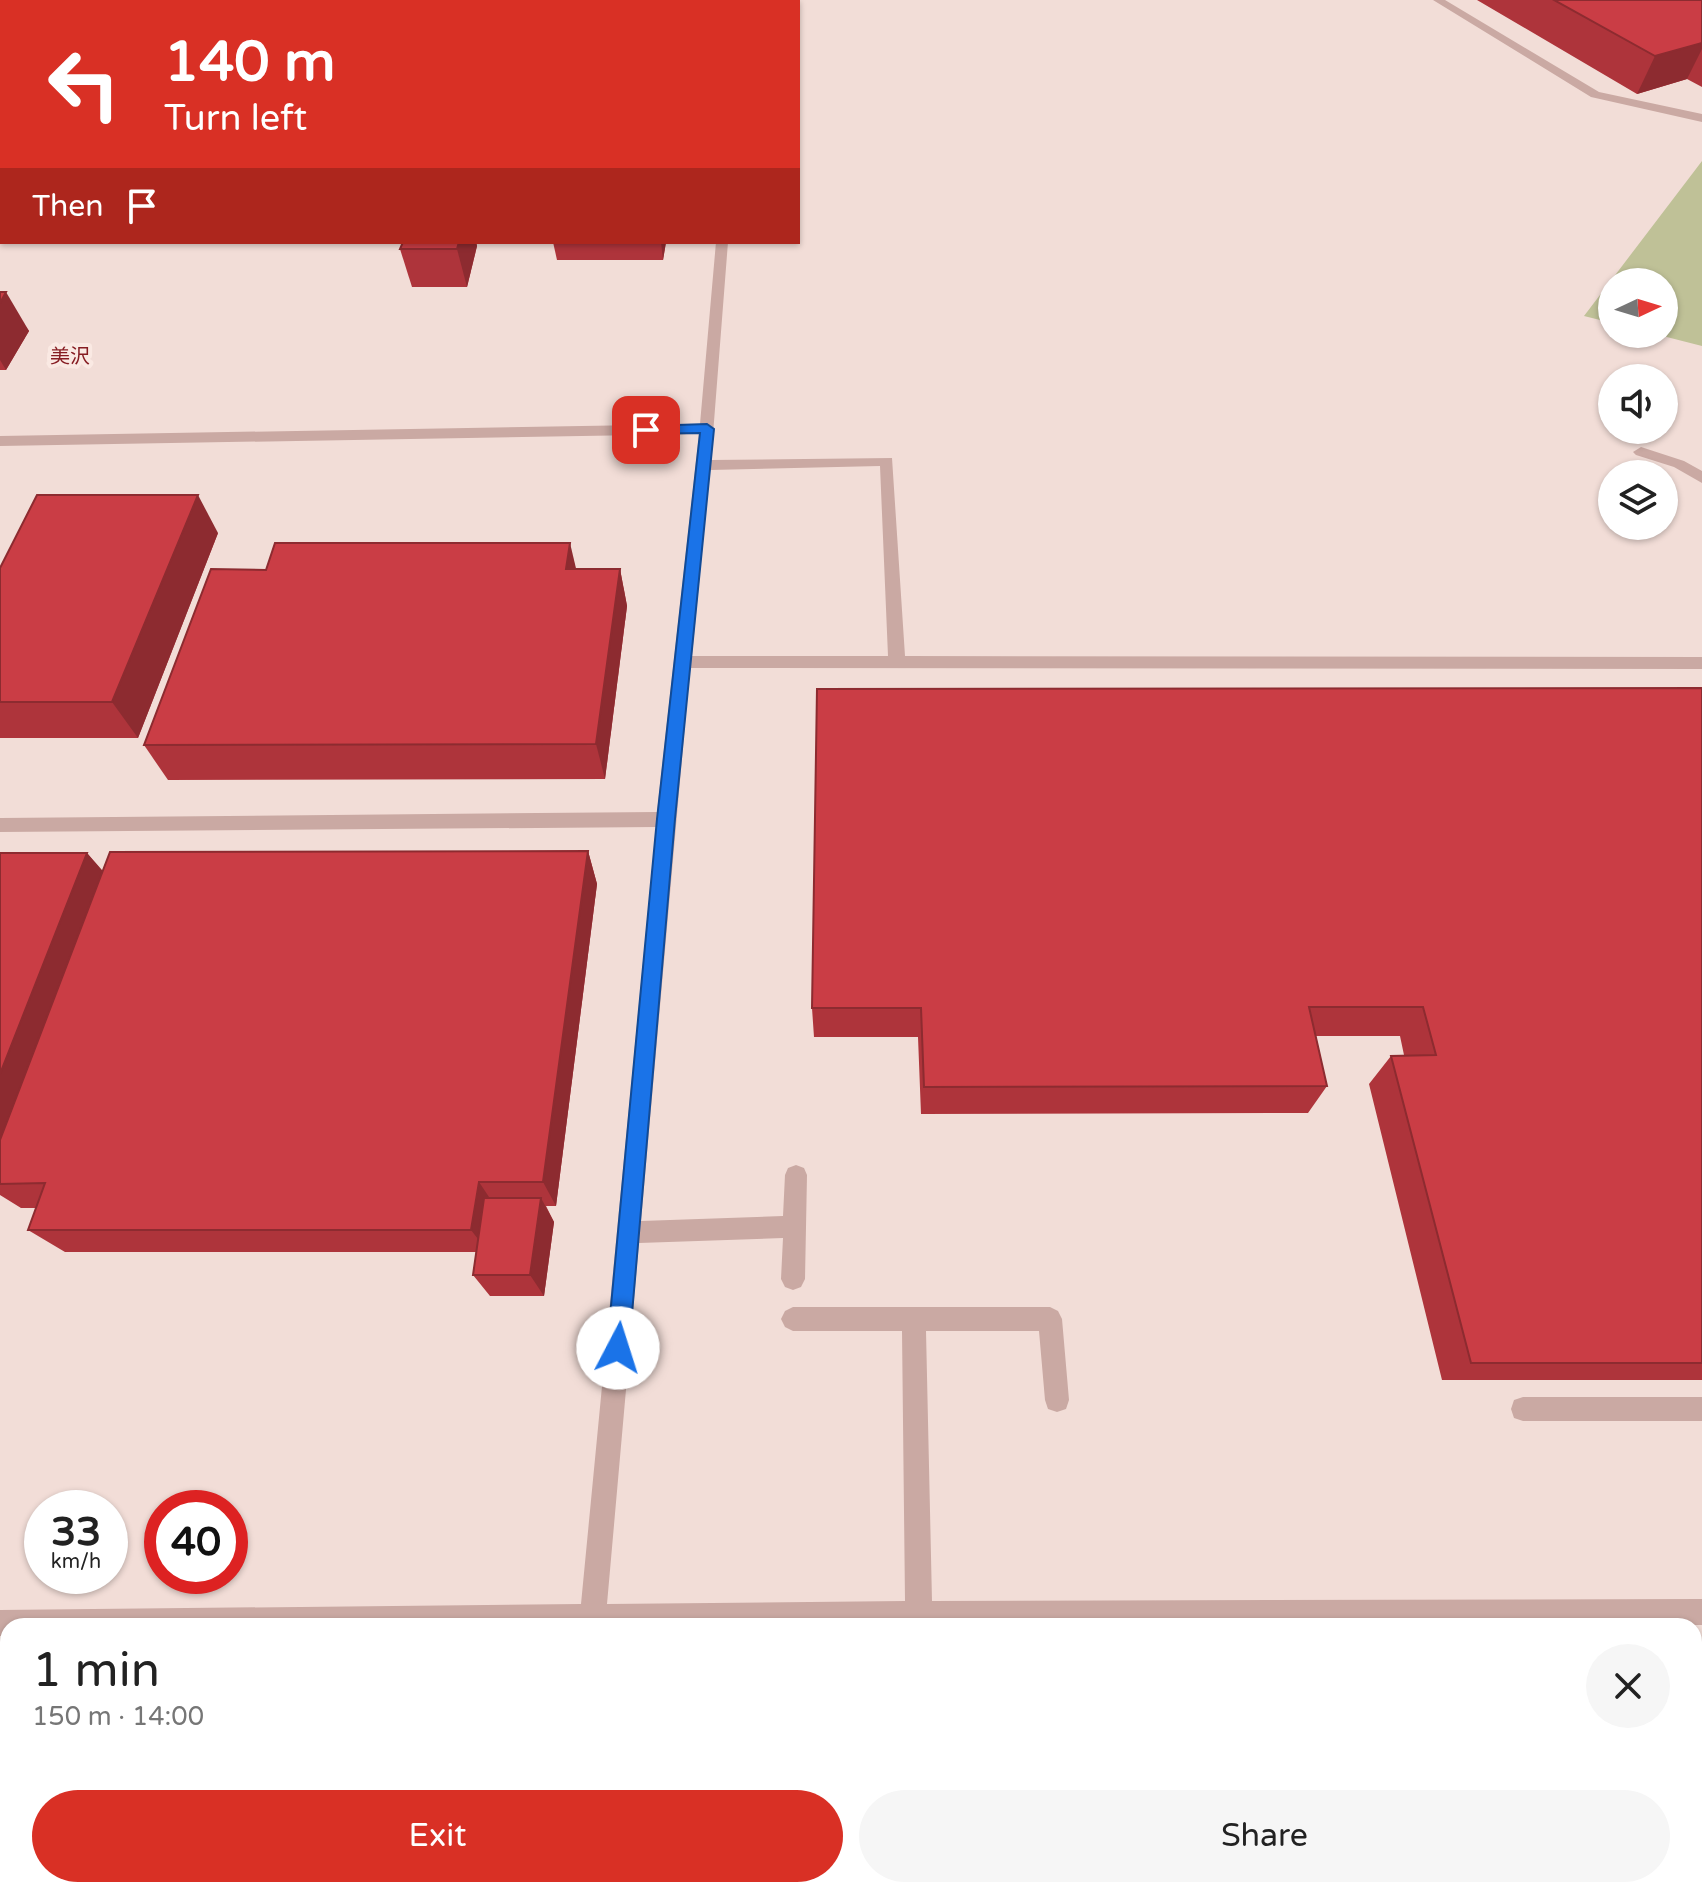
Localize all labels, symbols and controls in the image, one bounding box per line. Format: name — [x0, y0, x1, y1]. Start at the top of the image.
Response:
text: 140 m — [164, 29, 335, 96]
icon: left — [32, 32, 136, 136]
text: Turn left — [164, 97, 307, 140]
icon: arrive — [120, 184, 164, 228]
text: Then — [32, 188, 104, 225]
north arrow — [1598, 268, 1678, 348]
map controls — [1598, 268, 1678, 540]
district label: 美沢 — [50, 345, 90, 369]
button: sound — [1598, 364, 1678, 444]
pin — [612, 396, 680, 464]
icon: arrive — [624, 408, 668, 452]
button: layers — [1598, 460, 1678, 540]
position arrow — [576, 1306, 660, 1390]
speed limit sign: 40 — [144, 1490, 248, 1594]
text: 33 — [51, 1508, 101, 1556]
text: km/h — [51, 1550, 101, 1574]
text: 1 min — [32, 1642, 160, 1700]
button: close — [1586, 1644, 1670, 1728]
text: 150 m · 14:00 — [32, 1701, 204, 1732]
button: Exit — [32, 1790, 843, 1882]
button: Share — [859, 1790, 1670, 1882]

